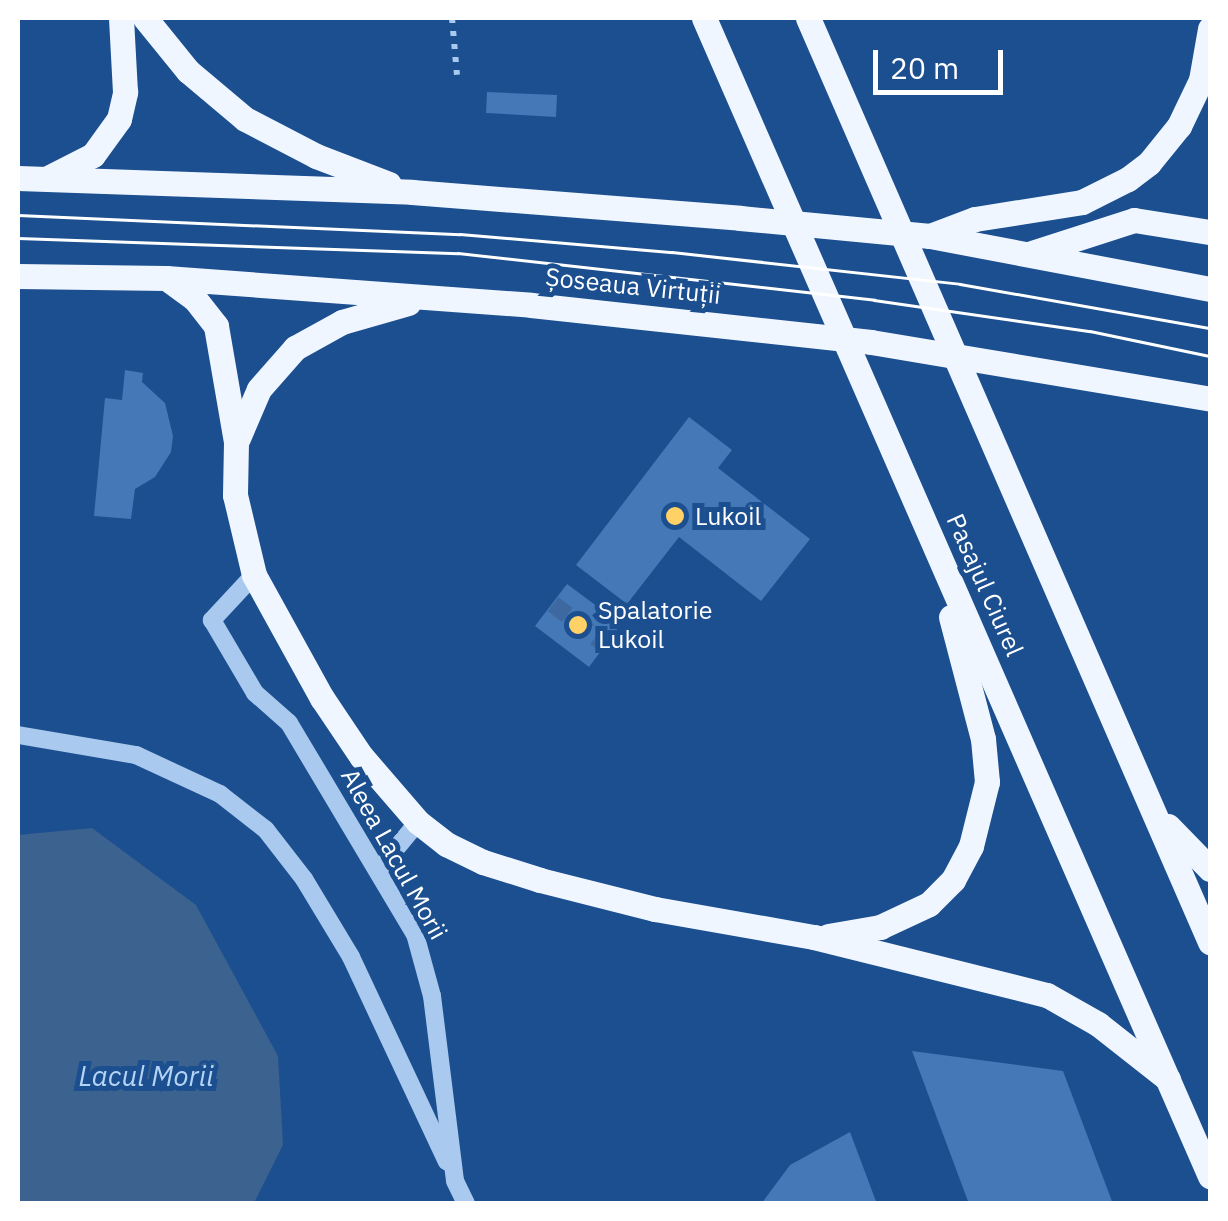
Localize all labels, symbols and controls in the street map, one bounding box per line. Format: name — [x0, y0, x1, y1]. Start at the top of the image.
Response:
scale bar — [878, 30, 1008, 92]
text: 20 m — [890, 48, 959, 87]
street label: Șoseaua Virtuții — [544, 262, 722, 310]
place label: Lukoil — [695, 501, 761, 531]
marker: Lukoil — [664, 505, 686, 527]
street label: Pasajul Ciurel — [940, 509, 1030, 661]
place label: Spalatorie Lukoil — [598, 596, 712, 655]
marker: Spalatorie Lukoil — [567, 614, 589, 636]
street label: Aleea Lacul Morii — [335, 763, 453, 945]
water label: Lacul Morii — [78, 1059, 214, 1093]

